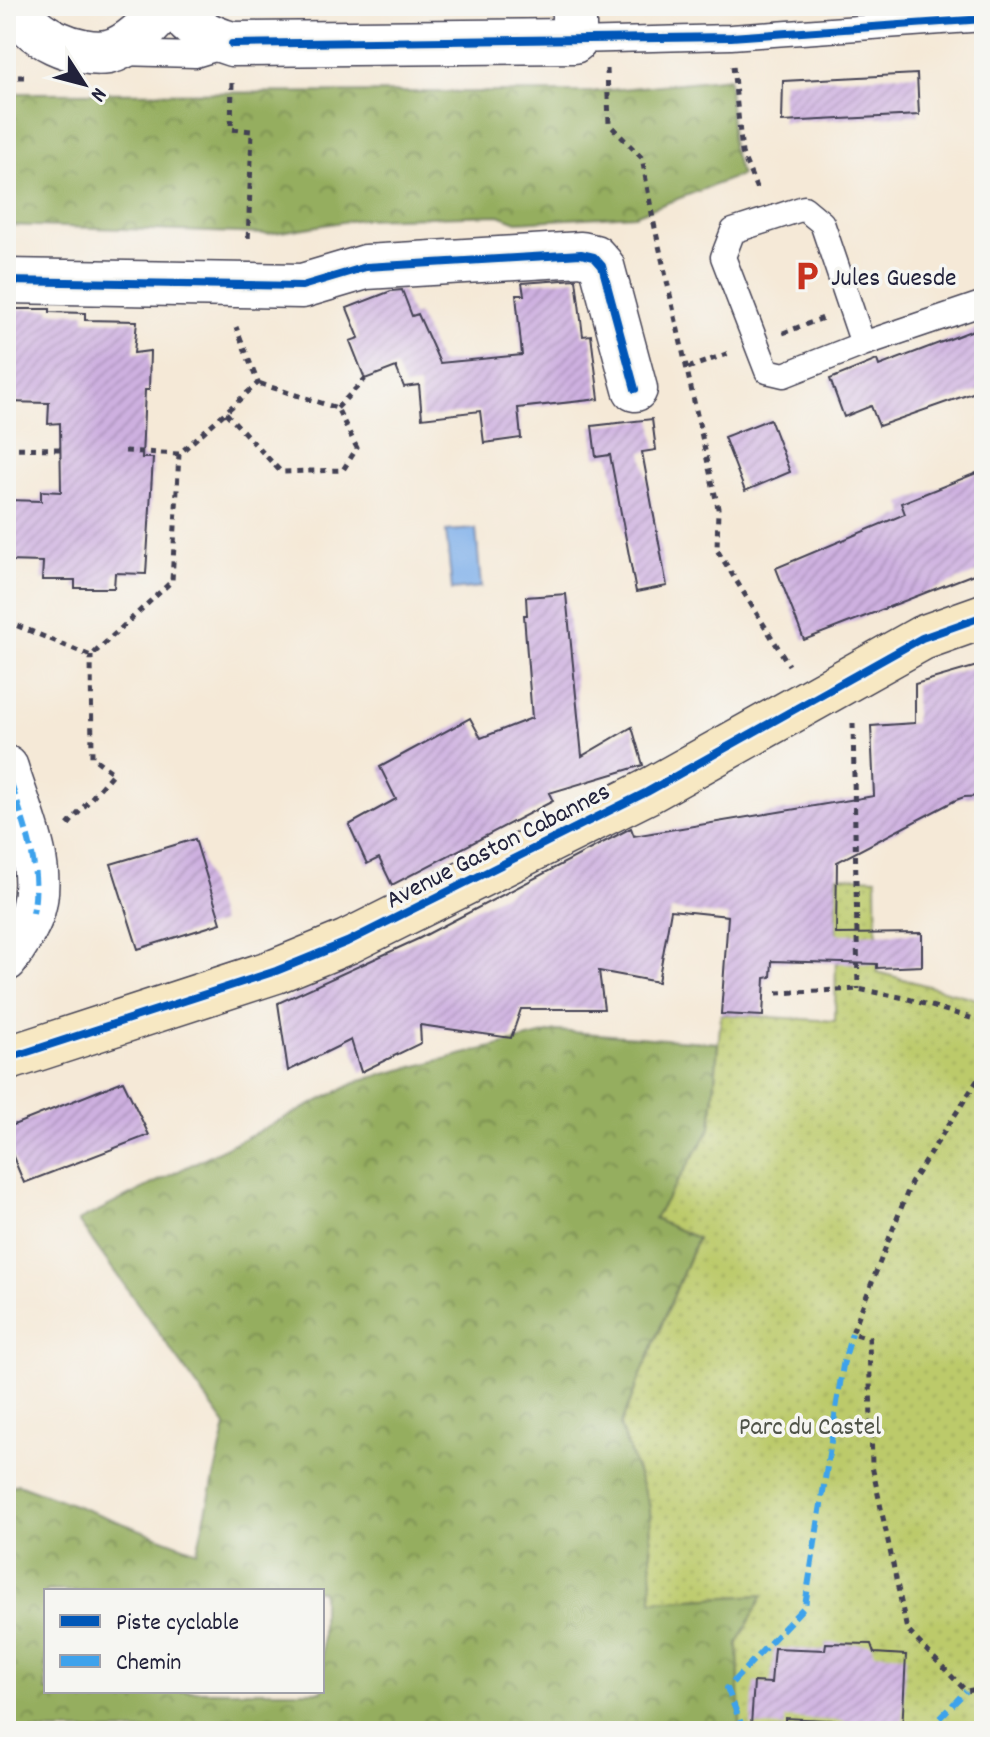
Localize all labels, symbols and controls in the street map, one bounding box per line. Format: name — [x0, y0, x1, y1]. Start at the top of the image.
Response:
north arrow — [44, 44, 124, 124]
text: N — [82, 80, 113, 107]
parking icon: Jules Guesde — [790, 259, 824, 293]
place label: Jules Guesde — [831, 261, 957, 298]
street label: Avenue Gaston Cabannes — [380, 774, 617, 920]
park label: Parc du Castel — [739, 1410, 881, 1447]
legend — [44, 1589, 324, 1693]
text: Piste cyclable — [116, 1607, 239, 1641]
text: Chemin — [116, 1647, 181, 1681]

